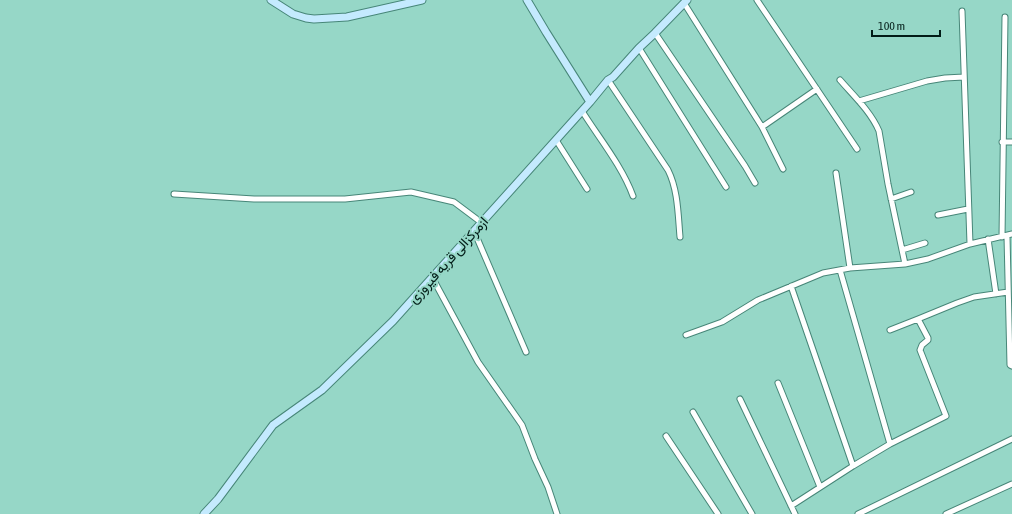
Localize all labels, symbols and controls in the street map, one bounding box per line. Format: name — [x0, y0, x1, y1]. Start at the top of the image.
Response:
scale bar — [872, 12, 940, 38]
text: 100 m — [878, 19, 905, 33]
street label: ازمرکزالی قریه فیروزی — [405, 213, 492, 307]

